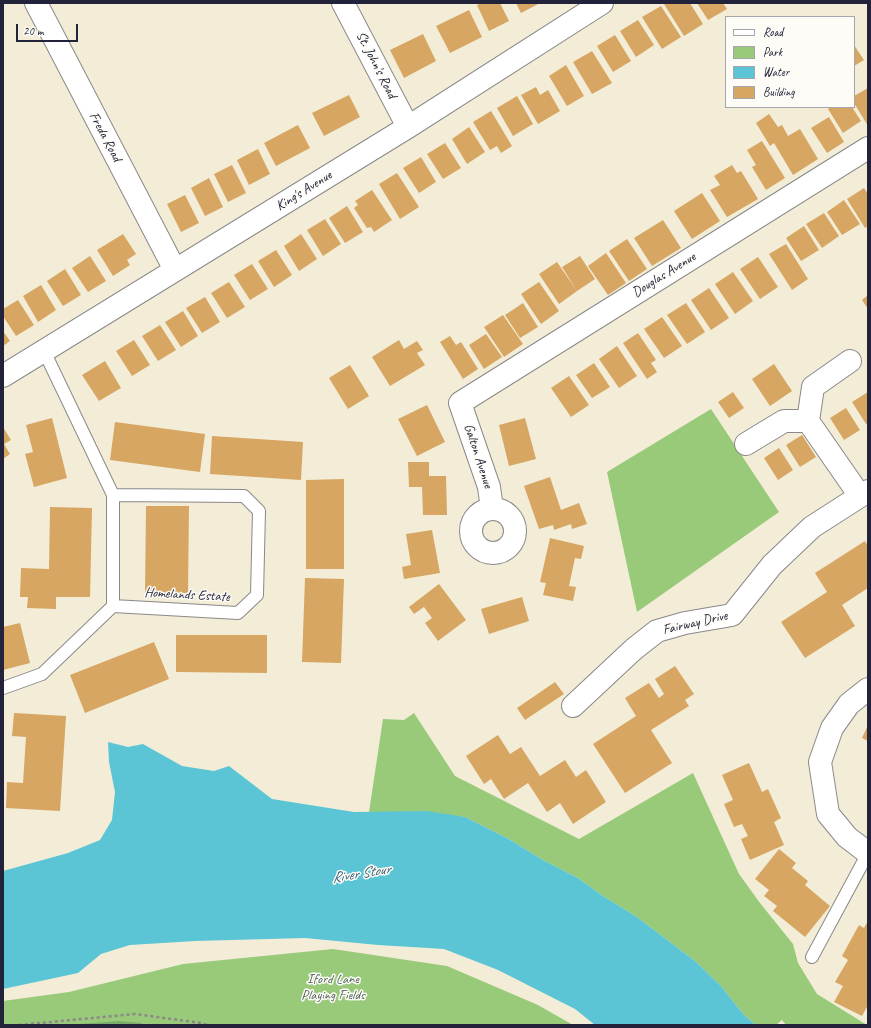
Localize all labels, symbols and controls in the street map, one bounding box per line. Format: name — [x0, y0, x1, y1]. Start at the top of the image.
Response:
scale bar — [18, 16, 80, 42]
legend — [725, 16, 855, 108]
text: 20 m — [23, 23, 43, 39]
text: Road — [763, 24, 783, 40]
street label: St. John's Road — [352, 29, 400, 101]
text: Park — [763, 44, 782, 60]
text: Water — [763, 64, 789, 80]
text: Building — [763, 84, 795, 100]
street label: Freda Road — [85, 109, 125, 165]
street label: King's Avenue — [273, 167, 335, 215]
street label: Douglas Avenue — [629, 249, 699, 301]
street label: Galton Avenue — [460, 422, 496, 490]
street label: Homelands Estate — [144, 584, 230, 606]
street label: Fairway Drive — [661, 607, 729, 639]
water label: River Stour — [331, 861, 391, 887]
park label: Iford Lane Playing Fields — [301, 971, 365, 1004]

